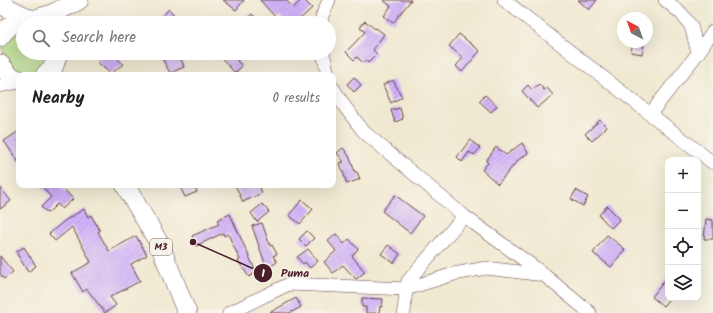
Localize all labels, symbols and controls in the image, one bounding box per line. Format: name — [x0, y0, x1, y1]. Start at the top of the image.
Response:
north arrow — [617, 12, 653, 48]
search box — [16, 16, 336, 60]
text: Search here — [62, 26, 136, 50]
icon: search — [30, 27, 52, 49]
text: Nearby — [32, 85, 84, 112]
text: 0 results — [273, 88, 320, 109]
map controls — [665, 157, 701, 301]
button: + — [665, 157, 701, 193]
button: − — [665, 193, 701, 229]
button: locate — [665, 229, 701, 265]
road number: M3 — [150, 239, 172, 255]
callout: Puma — [253, 261, 317, 285]
text: 1 — [261, 264, 265, 283]
text: Puma — [281, 264, 309, 283]
button: layers — [665, 265, 701, 301]

